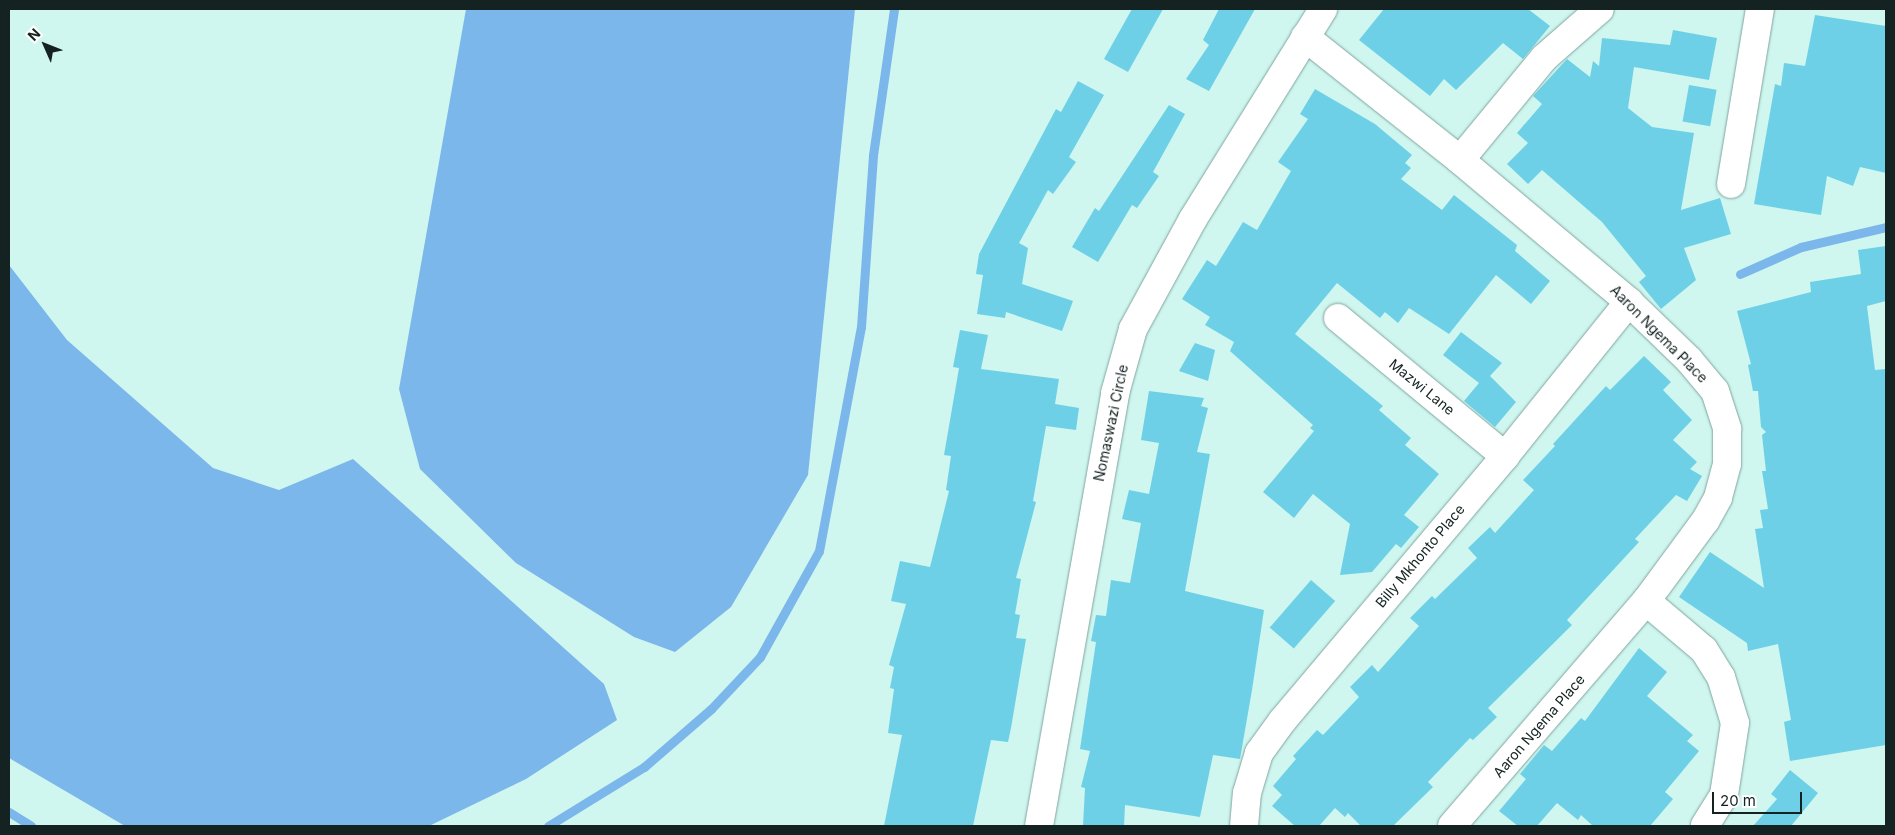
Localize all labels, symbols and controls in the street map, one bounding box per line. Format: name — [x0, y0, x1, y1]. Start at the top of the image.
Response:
north arrow — [20, 20, 70, 70]
text: N — [24, 24, 44, 44]
street label: Aaron Ngema Place — [1607, 282, 1711, 386]
street label: Mazwi Lane — [1386, 356, 1458, 418]
street label: Nomaswazi Circle — [1090, 363, 1132, 483]
street label: Billy Mkhonto Place — [1372, 501, 1468, 611]
street label: Aaron Ngema Place — [1490, 671, 1588, 781]
scale bar — [1715, 782, 1805, 814]
text: 20 m — [1720, 791, 1756, 810]

